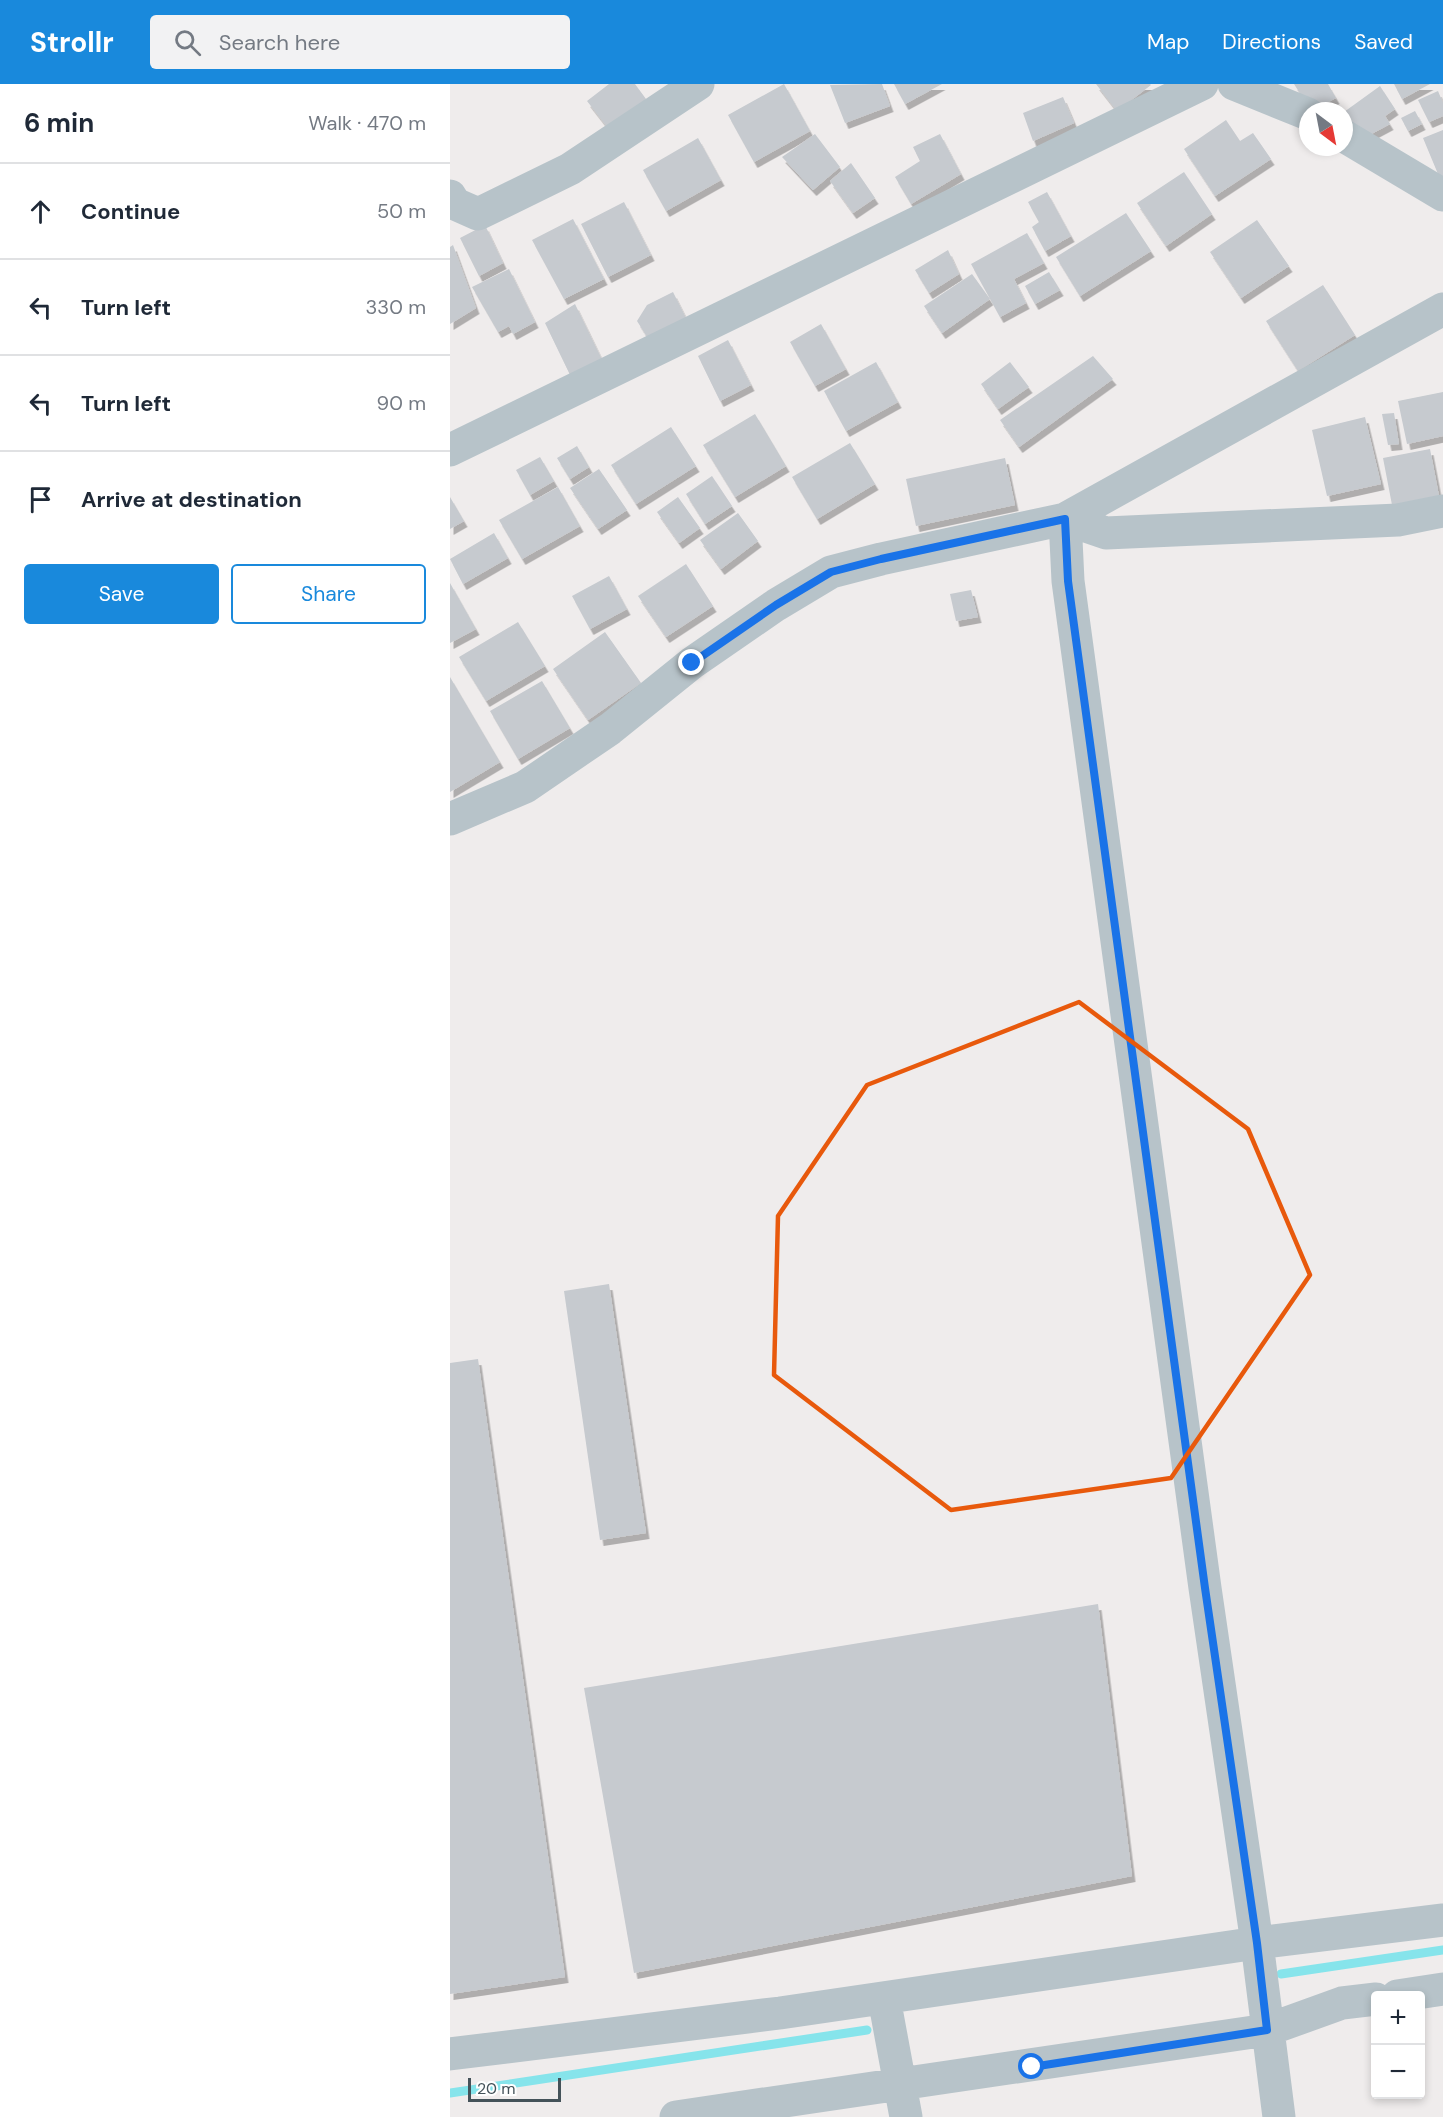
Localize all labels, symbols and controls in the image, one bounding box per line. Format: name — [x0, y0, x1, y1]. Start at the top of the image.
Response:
search box — [150, 15, 570, 69]
text: Strollr — [30, 24, 114, 61]
icon: search — [171, 26, 204, 59]
text: Search here — [219, 28, 340, 57]
text: Map — [1147, 28, 1189, 56]
text: Directions — [1222, 28, 1321, 56]
text: Saved — [1354, 28, 1413, 56]
north arrow — [1299, 102, 1353, 156]
text: 6 min — [24, 106, 94, 140]
text: Walk · 470 m — [308, 110, 426, 136]
icon: ahead — [24, 195, 57, 228]
text: Continue — [81, 197, 180, 226]
text: 50 m — [377, 198, 426, 224]
icon: left — [24, 291, 57, 324]
text: Turn left — [81, 293, 171, 322]
text: 330 m — [366, 294, 426, 320]
icon: left — [24, 387, 57, 420]
text: Turn left — [81, 389, 171, 418]
text: 90 m — [377, 390, 426, 416]
icon: arrive — [24, 483, 57, 516]
text: Arrive at destination — [81, 485, 302, 514]
button: Save — [24, 564, 219, 624]
button: Share — [231, 564, 426, 624]
route end — [678, 649, 704, 675]
map controls — [1371, 1991, 1425, 2099]
button: + — [1371, 1991, 1425, 2045]
button: − — [1371, 2045, 1425, 2099]
route start — [1018, 2053, 1044, 2079]
scale bar — [468, 2075, 561, 2102]
text: 20 m — [477, 2078, 516, 2099]

